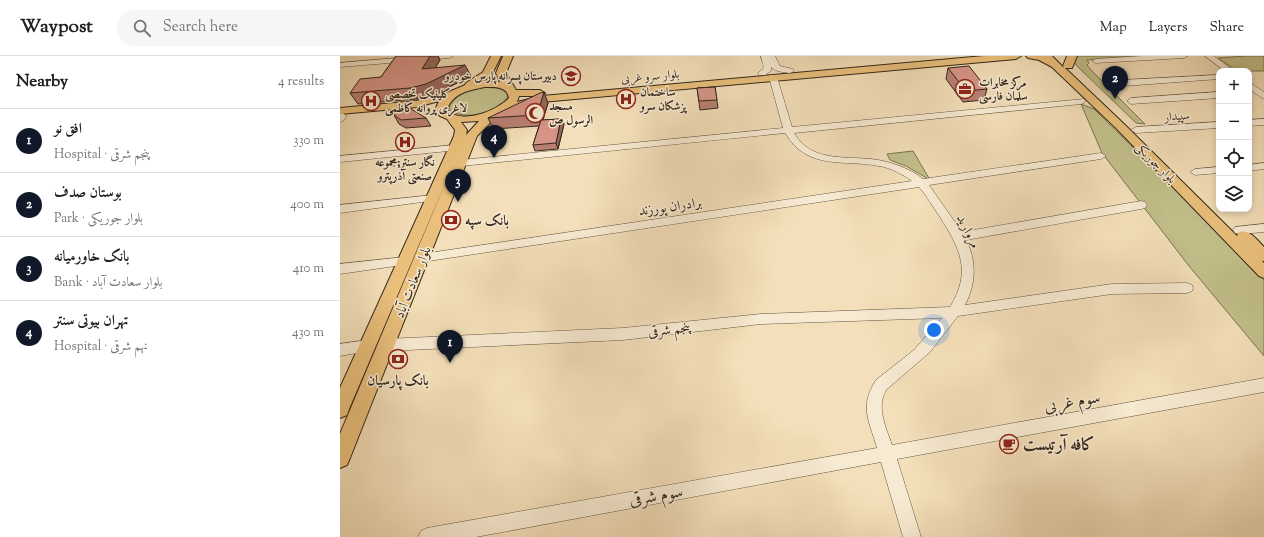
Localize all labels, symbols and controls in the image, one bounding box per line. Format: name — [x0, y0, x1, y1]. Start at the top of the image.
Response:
search box — [117, 10, 397, 46]
text: Waypost — [20, 14, 93, 41]
icon: search — [131, 17, 153, 39]
text: Search here — [163, 17, 238, 38]
text: Map — [1100, 18, 1127, 38]
text: Layers — [1149, 18, 1187, 38]
text: Share — [1209, 18, 1244, 38]
school or university icon: دبیرستان پسرانه پارس خودرو — [560, 65, 582, 87]
street label: بلوار سرو غربی — [620, 65, 680, 89]
pin: 2 — [1102, 66, 1128, 99]
place label: دبیرستان پسرانه پارس خودرو — [443, 68, 557, 86]
map controls — [1216, 68, 1252, 212]
button: + — [1216, 68, 1252, 104]
text: Nearby — [16, 70, 68, 94]
text: 4 results — [278, 73, 324, 91]
place label: مرکز مخابرات سلمان فارسی — [979, 74, 1028, 106]
office icon: مرکز مخابرات سلمان فارسی — [954, 78, 976, 100]
place label: ساختمان پزشکان سرو — [638, 84, 688, 116]
place label: کلینیک تخصصی لاغری پروانه کاظمی — [385, 86, 467, 118]
hospital icon: ساختمان پزشکان سرو — [615, 88, 637, 110]
hospital icon: کلینیک تخصصی لاغری پروانه کاظمی — [360, 90, 382, 112]
place label: مسجد الرسول ص — [549, 98, 593, 130]
mosque icon: مسجد الرسول ص — [524, 102, 546, 124]
button: − — [1216, 104, 1252, 140]
street label: سپیدار — [1163, 107, 1191, 127]
text: افق نو — [54, 119, 82, 140]
pin: 4 — [481, 125, 507, 158]
hospital icon: نگار سنتر;مجموعه صنعتی آذرپترو — [394, 131, 416, 153]
text: 1 — [27, 132, 31, 150]
text: 330 m — [293, 132, 324, 150]
street label: بلوار جوریکی — [1131, 139, 1180, 188]
button: locate — [1216, 140, 1252, 176]
text: Hospital · پنجم شرقی — [54, 146, 150, 164]
place label: نگار سنتر;مجموعه صنعتی آذرپترو — [375, 154, 435, 186]
pin: 3 — [445, 169, 471, 202]
button: layers — [1216, 176, 1252, 212]
text: بوستان صدف — [54, 183, 122, 204]
street label: برادران پورزند — [637, 194, 704, 222]
text: 2 — [26, 196, 32, 214]
text: 400 m — [290, 196, 324, 214]
bank icon: بانک سپه — [440, 209, 462, 231]
text: Park · بلوار جوریکی — [54, 210, 143, 228]
street label: مروارید — [950, 211, 984, 253]
place label: بانک سپه — [465, 212, 509, 232]
street label: بلوار سعادت آباد — [390, 243, 437, 322]
text: بانک خاورمیانه — [54, 247, 129, 268]
text: 3 — [26, 260, 32, 278]
text: 410 m — [293, 260, 324, 278]
text: Bank · بلوار سعادت آباد — [54, 274, 162, 292]
text: تهران بیوتی سنتر — [54, 311, 128, 332]
street label: پنجم شرقی — [647, 318, 693, 345]
your location — [924, 320, 944, 340]
text: 4 — [26, 324, 32, 342]
text: 430 m — [292, 324, 324, 342]
pin: 1 — [437, 330, 463, 363]
text: Hospital · نهم شرقی — [54, 338, 148, 356]
bank icon: بانک پارسیان — [387, 348, 409, 370]
place label: بانک پارسیان — [367, 372, 429, 392]
street label: سوم غربی — [1042, 386, 1103, 421]
cafe icon: کافه آرتیست — [998, 433, 1020, 455]
place label: کافه آرتیست — [1023, 433, 1095, 458]
street label: سوم شرقی — [628, 480, 685, 514]

